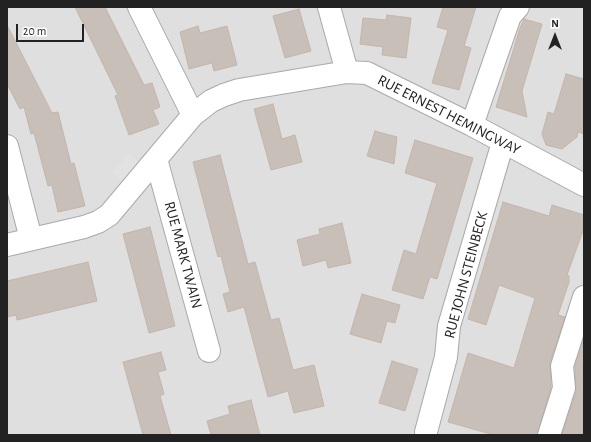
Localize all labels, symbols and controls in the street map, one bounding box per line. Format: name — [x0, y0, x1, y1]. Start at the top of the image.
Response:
scale bar — [18, 16, 86, 42]
north arrow — [535, 16, 575, 56]
text: N — [551, 18, 559, 29]
text: 20 m — [23, 25, 46, 37]
street label: RUE ERNEST HEMINGWAY — [374, 71, 524, 159]
street label: RUE MARK TWAIN — [160, 200, 206, 310]
street label: RUE JOHN STEINBECK — [440, 210, 492, 340]

